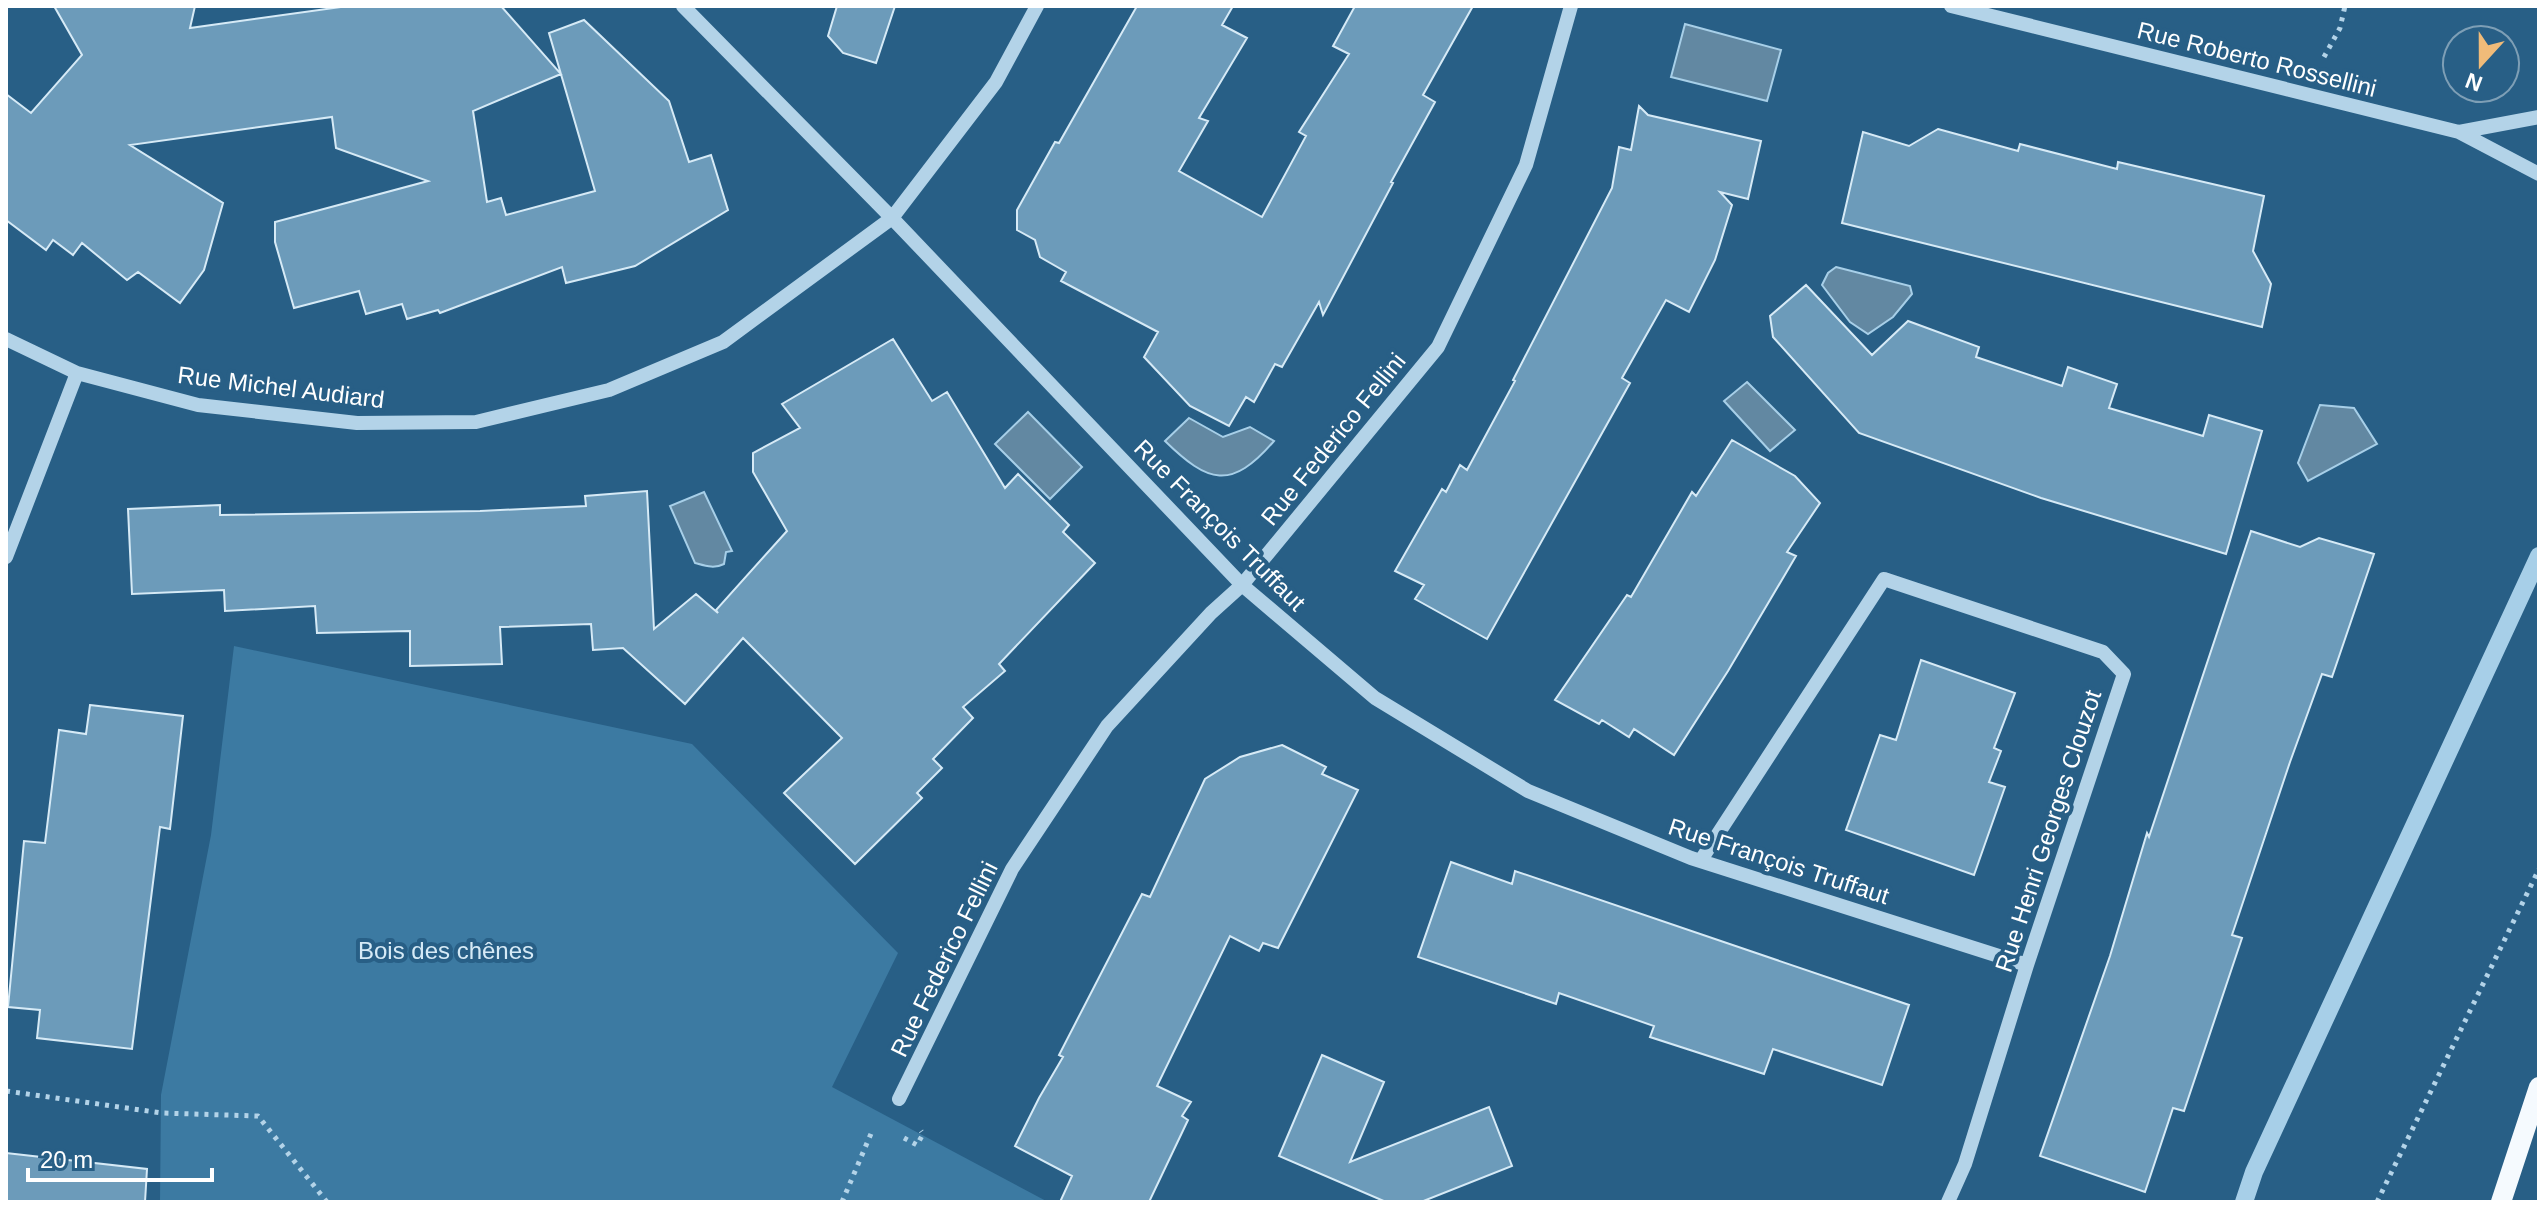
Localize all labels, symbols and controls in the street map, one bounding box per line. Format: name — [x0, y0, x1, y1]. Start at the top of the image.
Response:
street label: Rue Roberto Rossellini — [2135, 16, 2379, 102]
north arrow — [2441, 24, 2521, 104]
text: N — [2462, 68, 2486, 97]
street label: Rue Federico Fellini — [1255, 348, 1411, 530]
street label: Rue Michel Audiard — [176, 361, 386, 413]
street label: Rue François Truffaut — [1129, 434, 1311, 616]
street label: Rue Henri Georges Clouzot — [1990, 686, 2106, 975]
street label: Rue François Truffaut — [1665, 813, 1893, 910]
street label: Rue Federico Fellini — [885, 857, 1003, 1061]
park label: Bois des chênes — [358, 937, 534, 964]
scale bar — [28, 1132, 212, 1182]
text: 20 m — [40, 1146, 93, 1173]

